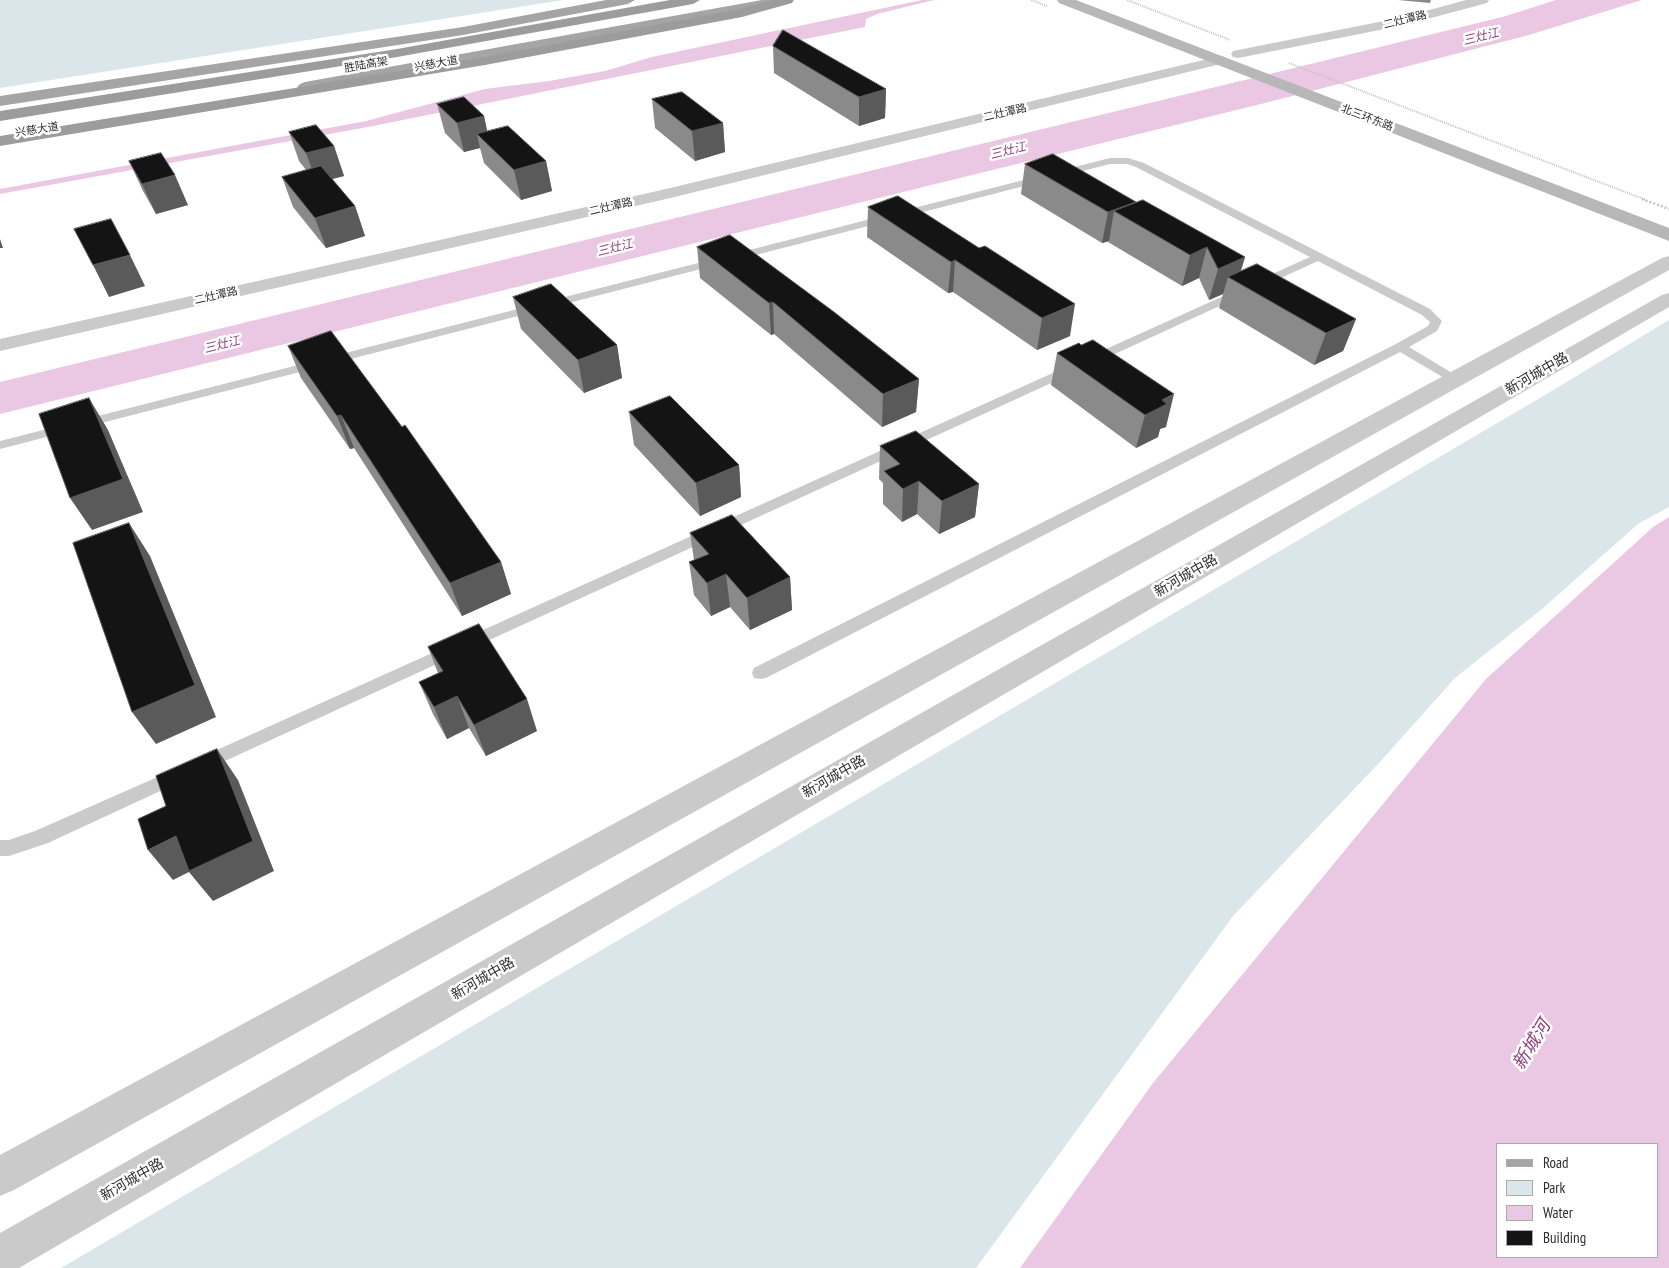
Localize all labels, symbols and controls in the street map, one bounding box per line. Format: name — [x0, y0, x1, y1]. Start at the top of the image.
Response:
street label: 二灶潭路 — [1382, 8, 1428, 32]
water label: 三灶江 — [1462, 26, 1500, 48]
street label: 兴慈大道 — [413, 54, 459, 74]
street label: 胜陆高架 — [343, 55, 389, 75]
street label: 二灶潭路 — [982, 102, 1028, 124]
street label: 北三环东路 — [1339, 102, 1395, 134]
street label: 兴慈大道 — [14, 120, 60, 140]
water label: 三灶江 — [989, 140, 1027, 162]
street label: 二灶潭路 — [588, 196, 634, 218]
water label: 三灶江 — [596, 237, 634, 259]
street label: 二灶潭路 — [193, 285, 239, 307]
water label: 三灶江 — [203, 334, 241, 356]
street label: 新河城中路 — [1502, 349, 1572, 399]
street label: 新河城中路 — [1151, 551, 1221, 601]
street label: 新河城中路 — [799, 752, 869, 802]
street label: 新河城中路 — [448, 954, 518, 1004]
water label: 新城河 — [1509, 1016, 1555, 1074]
legend — [1496, 1143, 1659, 1258]
text: Road — [1543, 1153, 1569, 1172]
street label: 新河城中路 — [97, 1155, 167, 1205]
text: Park — [1543, 1178, 1565, 1197]
text: Water — [1543, 1203, 1573, 1222]
text: Building — [1543, 1228, 1586, 1247]

